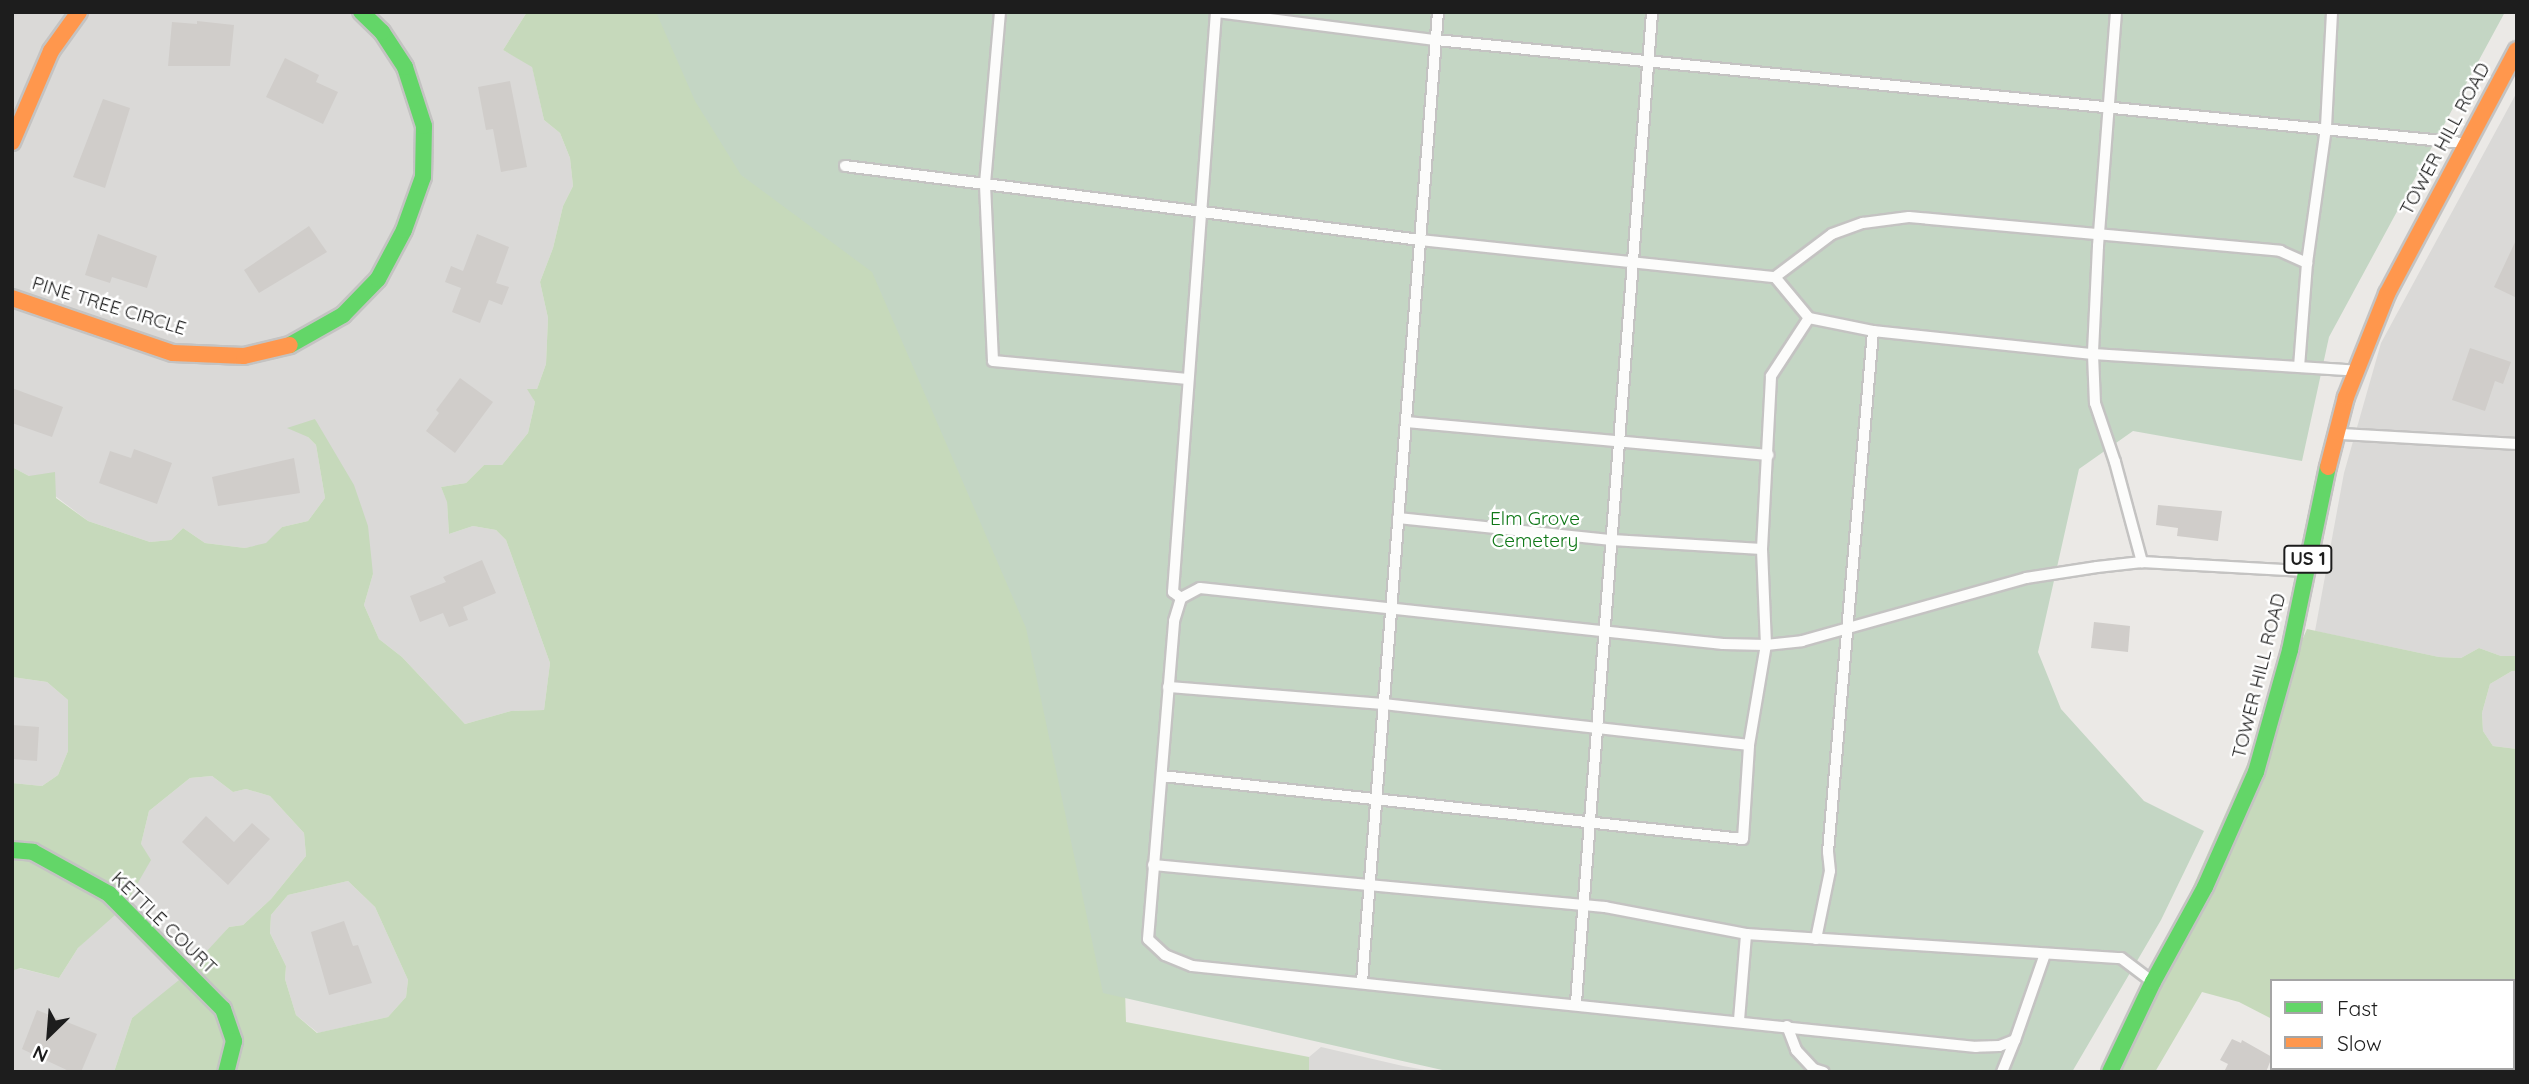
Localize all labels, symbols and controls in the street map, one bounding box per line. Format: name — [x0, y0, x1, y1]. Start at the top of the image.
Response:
street label: TOWER HILL ROAD — [2395, 59, 2495, 219]
street label: PINE TREE CIRCLE — [29, 272, 189, 340]
park label: Elm Grove Cemetery — [1490, 508, 1580, 552]
road number: US 1 — [2282, 544, 2334, 574]
street label: TOWER HILL ROAD — [2227, 591, 2291, 761]
street label: KETTLE COURT — [107, 867, 221, 979]
legend — [2270, 979, 2515, 1070]
text: Fast — [2337, 995, 2378, 1021]
north arrow — [14, 1000, 84, 1070]
text: Slow — [2337, 1030, 2382, 1056]
text: N — [29, 1040, 52, 1068]

